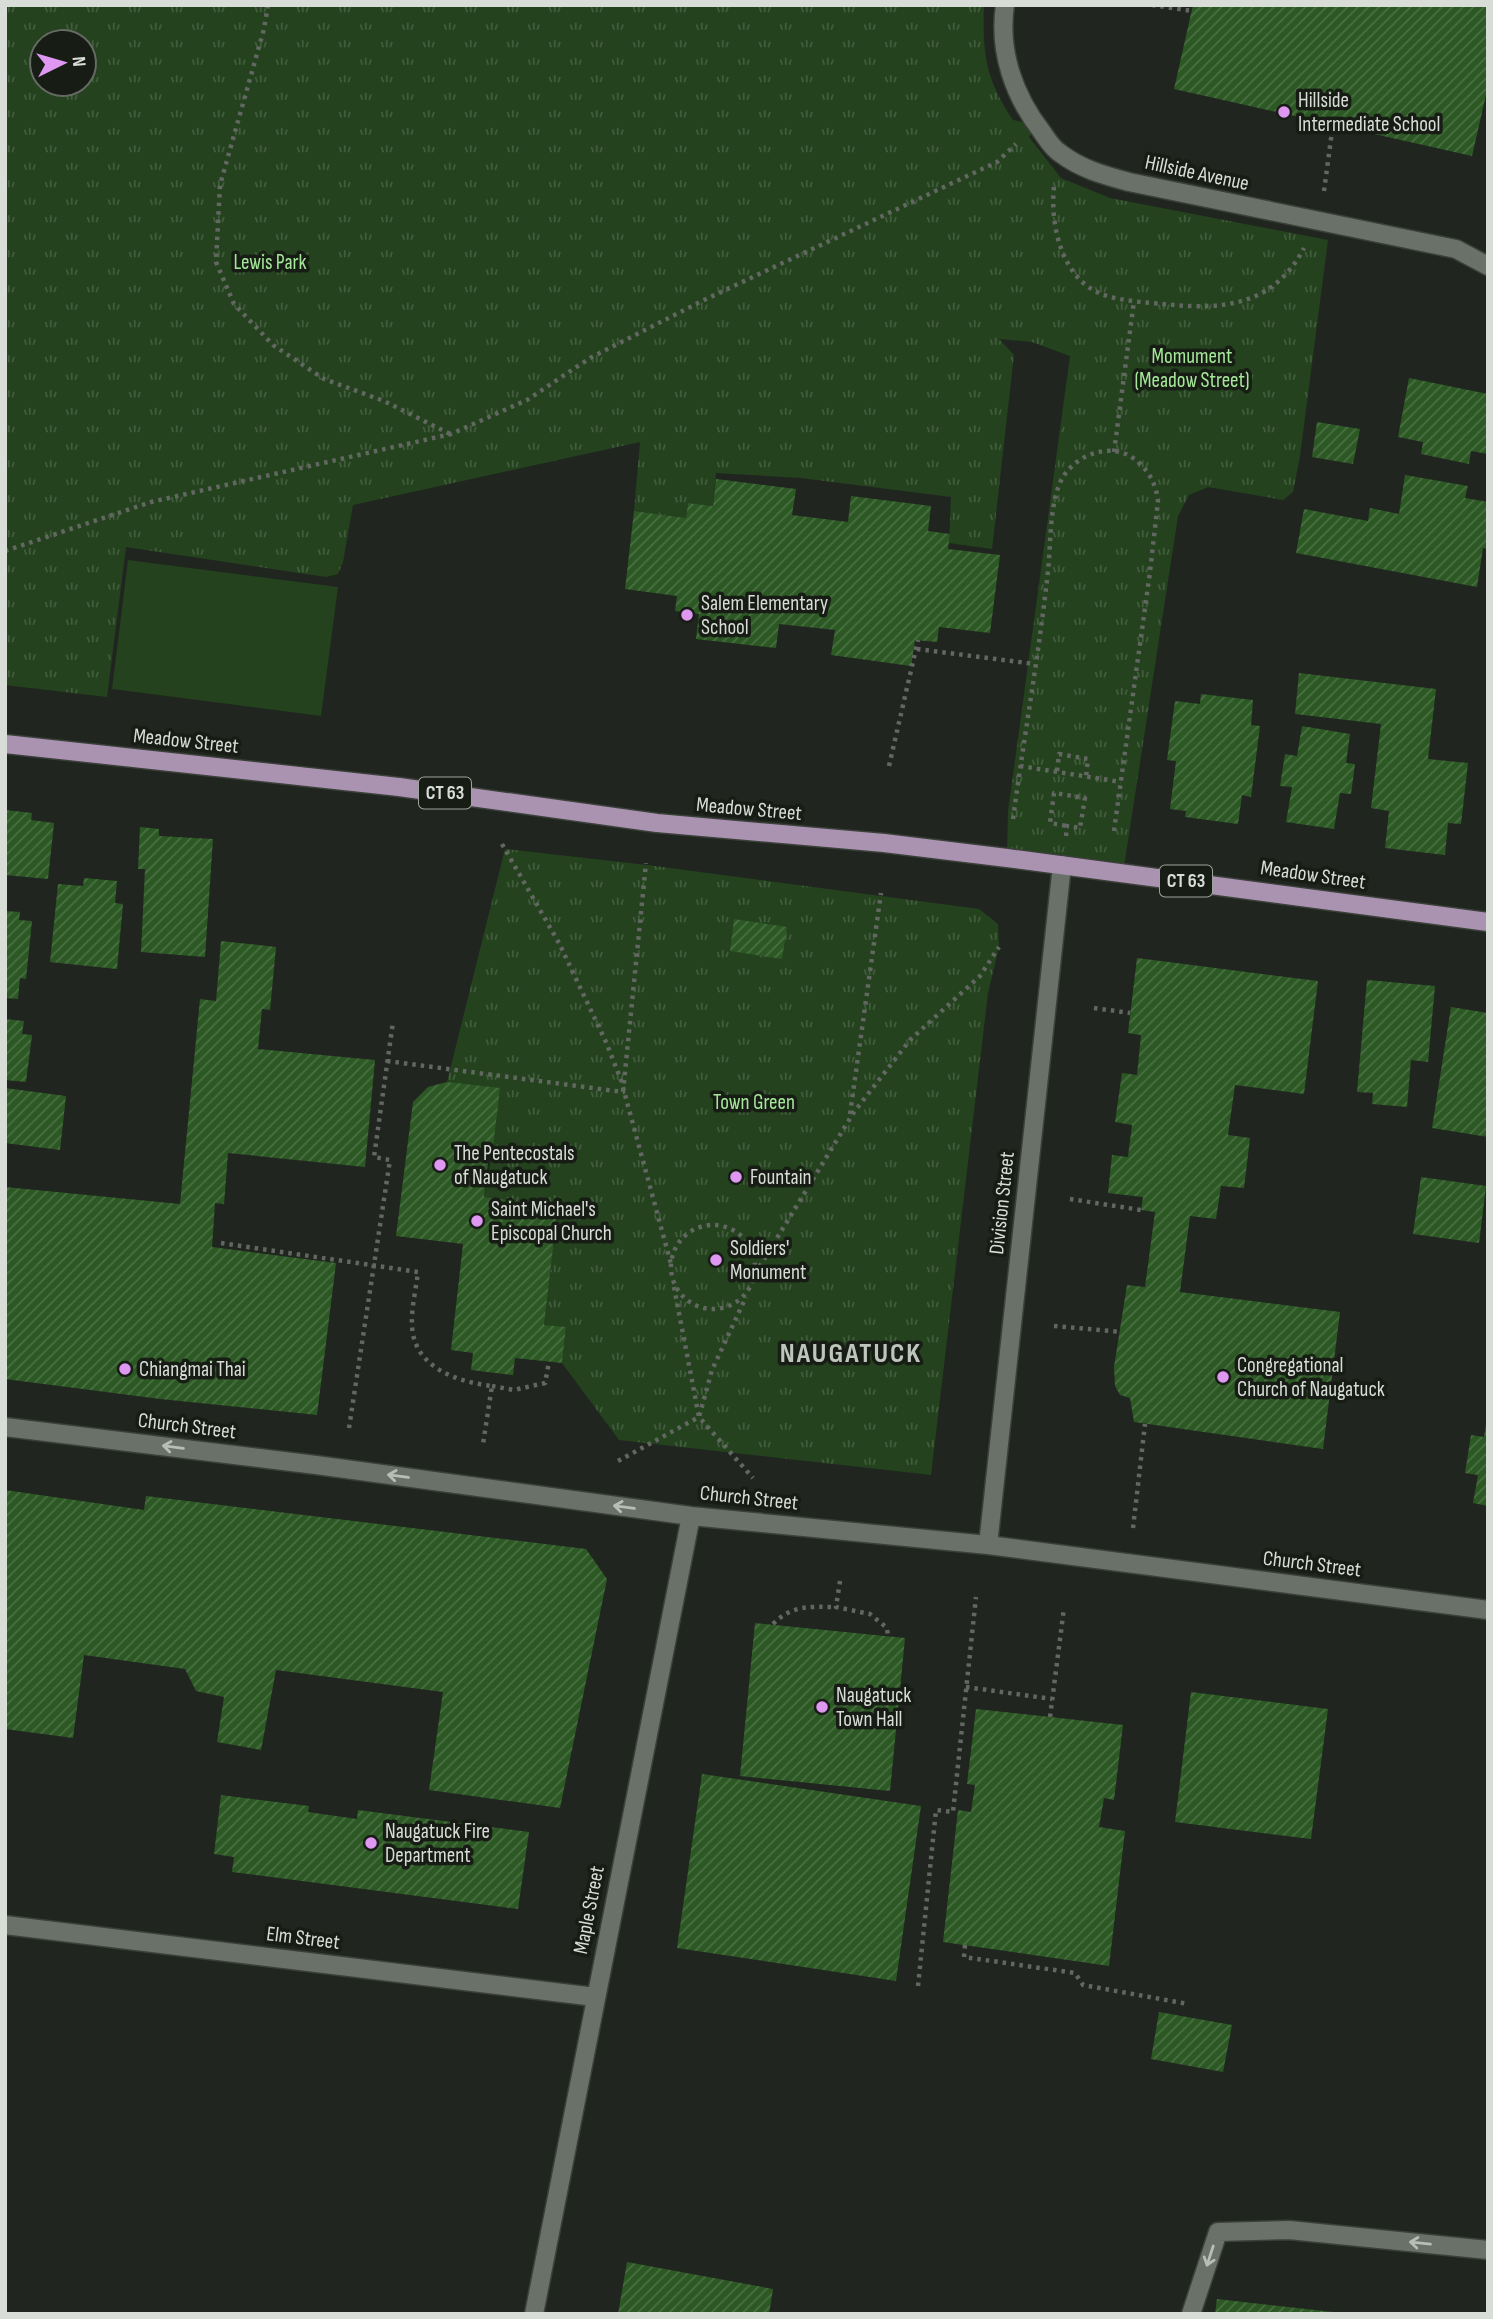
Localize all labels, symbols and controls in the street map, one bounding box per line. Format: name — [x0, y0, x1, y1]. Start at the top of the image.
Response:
north arrow — [28, 28, 98, 98]
text: N — [67, 56, 90, 68]
place label: Hillside Intermediate School — [1298, 88, 1441, 137]
marker: Hillside Intermediate School — [1276, 104, 1292, 120]
street label: Hillside Avenue — [1143, 150, 1251, 196]
park label: Lewis Park — [233, 250, 307, 275]
park label: Momument (Meadow Street) — [1135, 344, 1249, 393]
place label: Salem Elementary School — [701, 591, 828, 640]
marker: Salem Elementary School — [679, 607, 695, 623]
street label: Meadow Street — [132, 723, 240, 759]
road number: CT 63 — [419, 778, 471, 808]
street label: Meadow Street — [695, 792, 803, 826]
street label: Meadow Street — [1259, 855, 1367, 895]
road number: CT 63 — [1160, 866, 1212, 897]
park label: Town Green — [713, 1090, 795, 1115]
place label: The Pentecostals of Naugatuck — [454, 1141, 575, 1190]
street label: Division Street — [984, 1150, 1020, 1256]
marker: The Pentecostals of Naugatuck — [432, 1157, 448, 1173]
place label: Fountain — [750, 1165, 812, 1190]
marker: Fountain — [728, 1169, 744, 1185]
place label: Saint Michael's Episcopal Church — [491, 1197, 612, 1246]
marker: Saint Michael's Episcopal Church — [469, 1213, 485, 1229]
place label: Soldiers' Monument — [730, 1236, 806, 1285]
marker: Soldiers' Monument — [708, 1252, 724, 1268]
district label: NAUGATUCK — [780, 1337, 922, 1370]
place label: Congregational Church of Naugatuck — [1237, 1353, 1385, 1402]
place label: Chiangmai Thai — [139, 1357, 246, 1382]
marker: Chiangmai Thai — [117, 1361, 133, 1377]
marker: Congregational Church of Naugatuck — [1215, 1369, 1231, 1385]
street label: Church Street — [137, 1408, 237, 1444]
one-way arrow — [162, 1441, 184, 1454]
one-way arrow — [387, 1469, 410, 1482]
street label: Church Street — [699, 1480, 799, 1516]
one-way arrow — [613, 1500, 635, 1513]
street label: Church Street — [1262, 1546, 1362, 1582]
place label: Naugatuck Town Hall — [836, 1683, 911, 1732]
marker: Naugatuck Town Hall — [814, 1699, 830, 1715]
place label: Naugatuck Fire Department — [385, 1819, 490, 1868]
marker: Naugatuck Fire Department — [363, 1835, 379, 1851]
street label: Maple Street — [568, 1864, 610, 1956]
street label: Elm Street — [265, 1921, 341, 1955]
one-way arrow — [1409, 2236, 1432, 2249]
one-way arrow — [1203, 2245, 1216, 2267]

